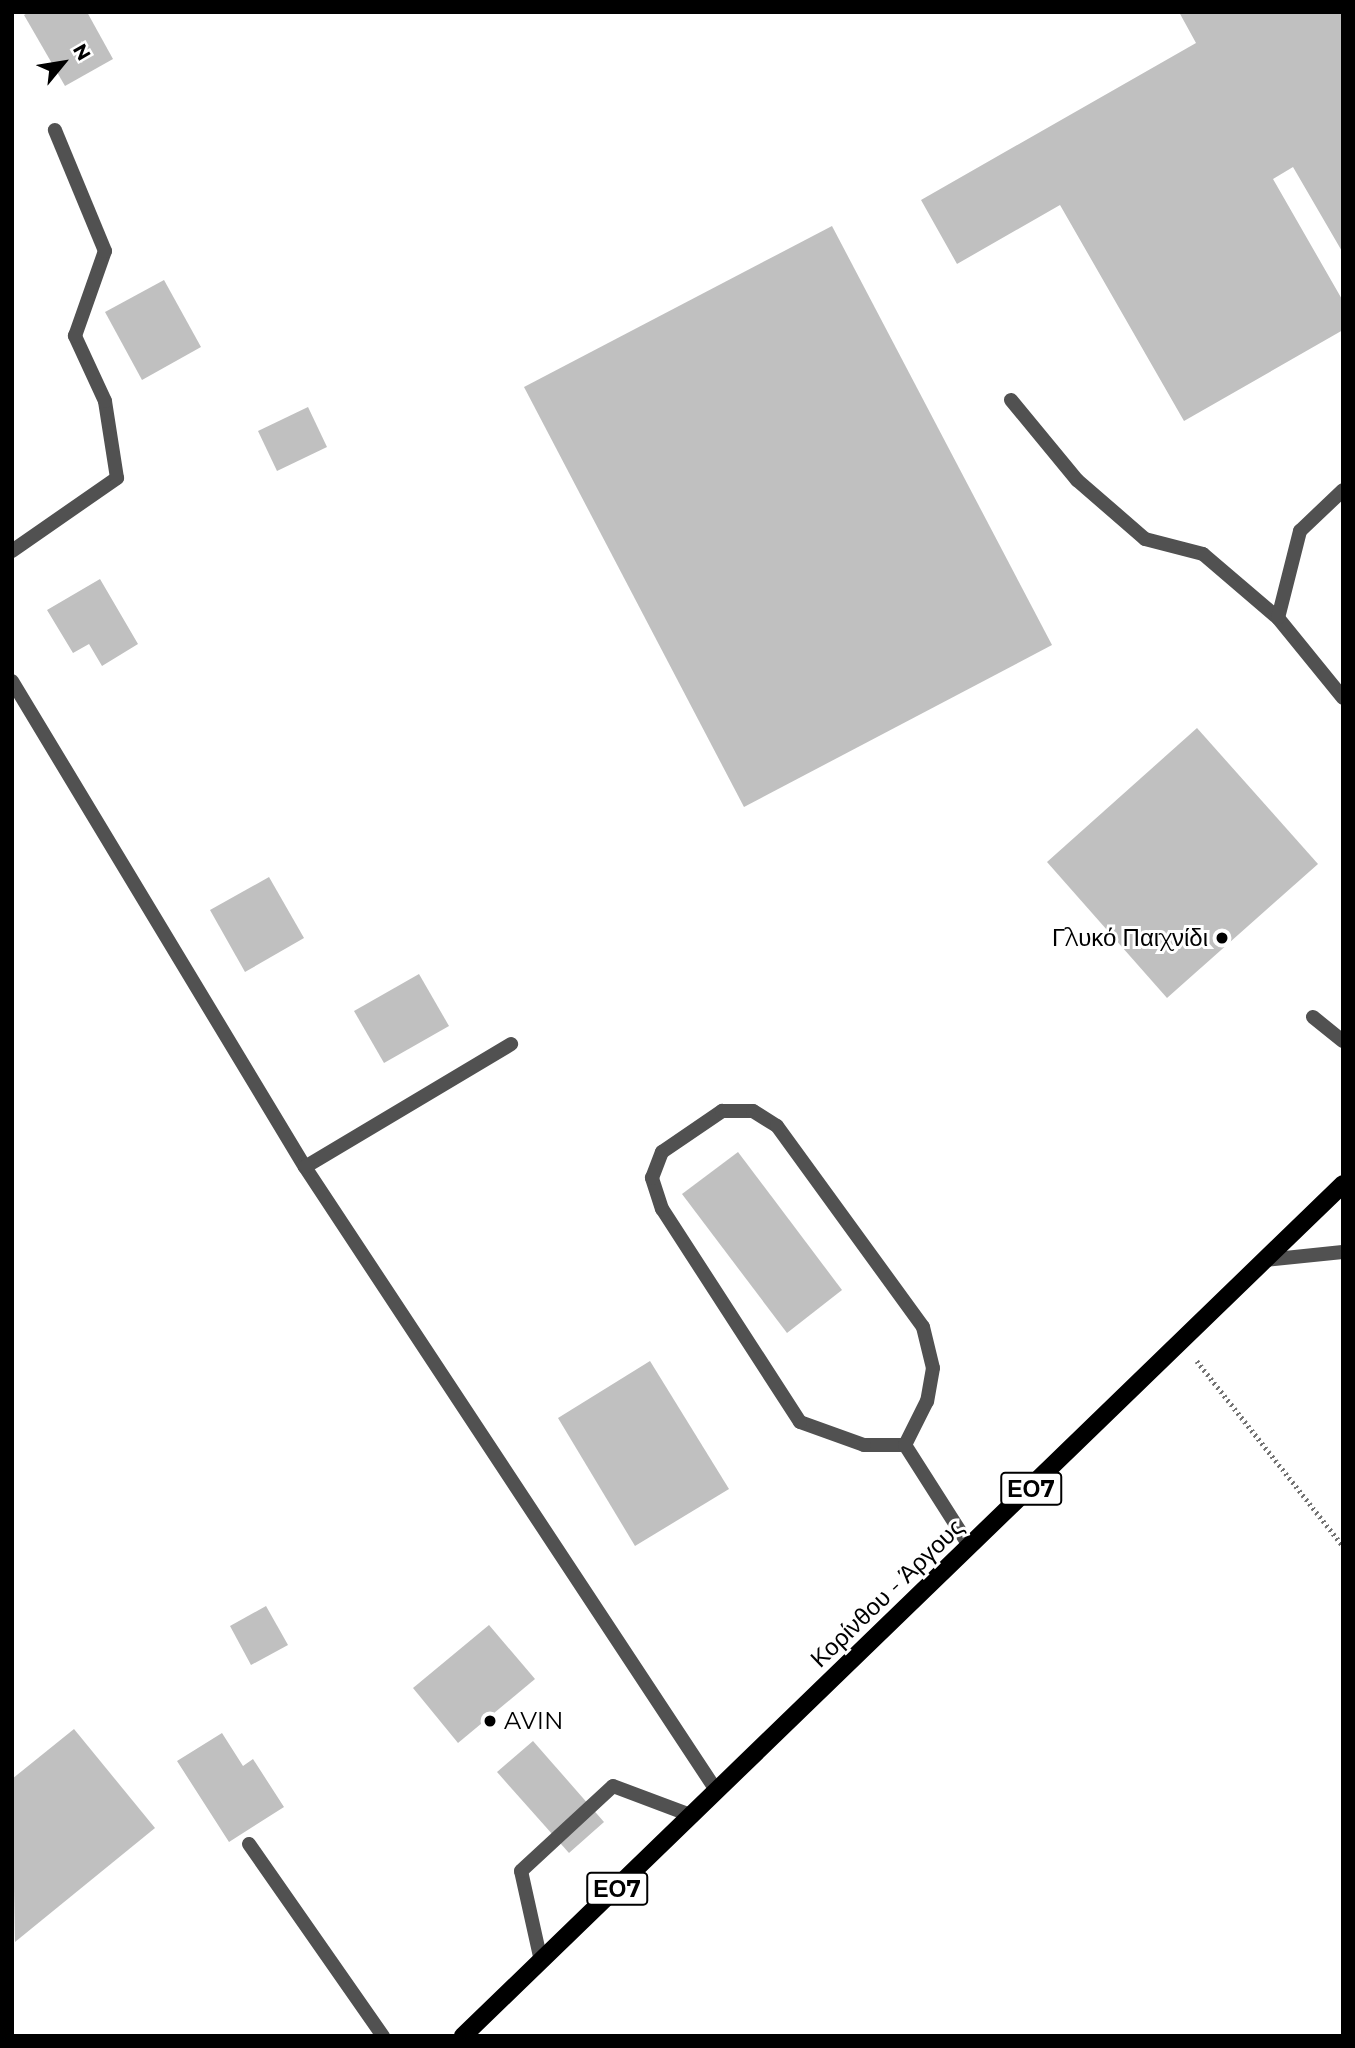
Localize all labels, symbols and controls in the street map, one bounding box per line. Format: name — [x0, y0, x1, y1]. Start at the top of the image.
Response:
north arrow — [28, 28, 98, 98]
text: N — [68, 40, 95, 65]
place label: Γλυκό Παιχνίδι — [1052, 924, 1208, 952]
marker: Γλυκό Παιχνίδι — [1214, 930, 1230, 946]
road number: ΕΟ7 — [1000, 1470, 1062, 1508]
street label: Κορίνθου - Άργους — [805, 1513, 969, 1673]
place label: AVIN — [504, 1707, 563, 1735]
marker: AVIN — [482, 1713, 498, 1729]
road number: ΕΟ7 — [586, 1870, 648, 1908]

